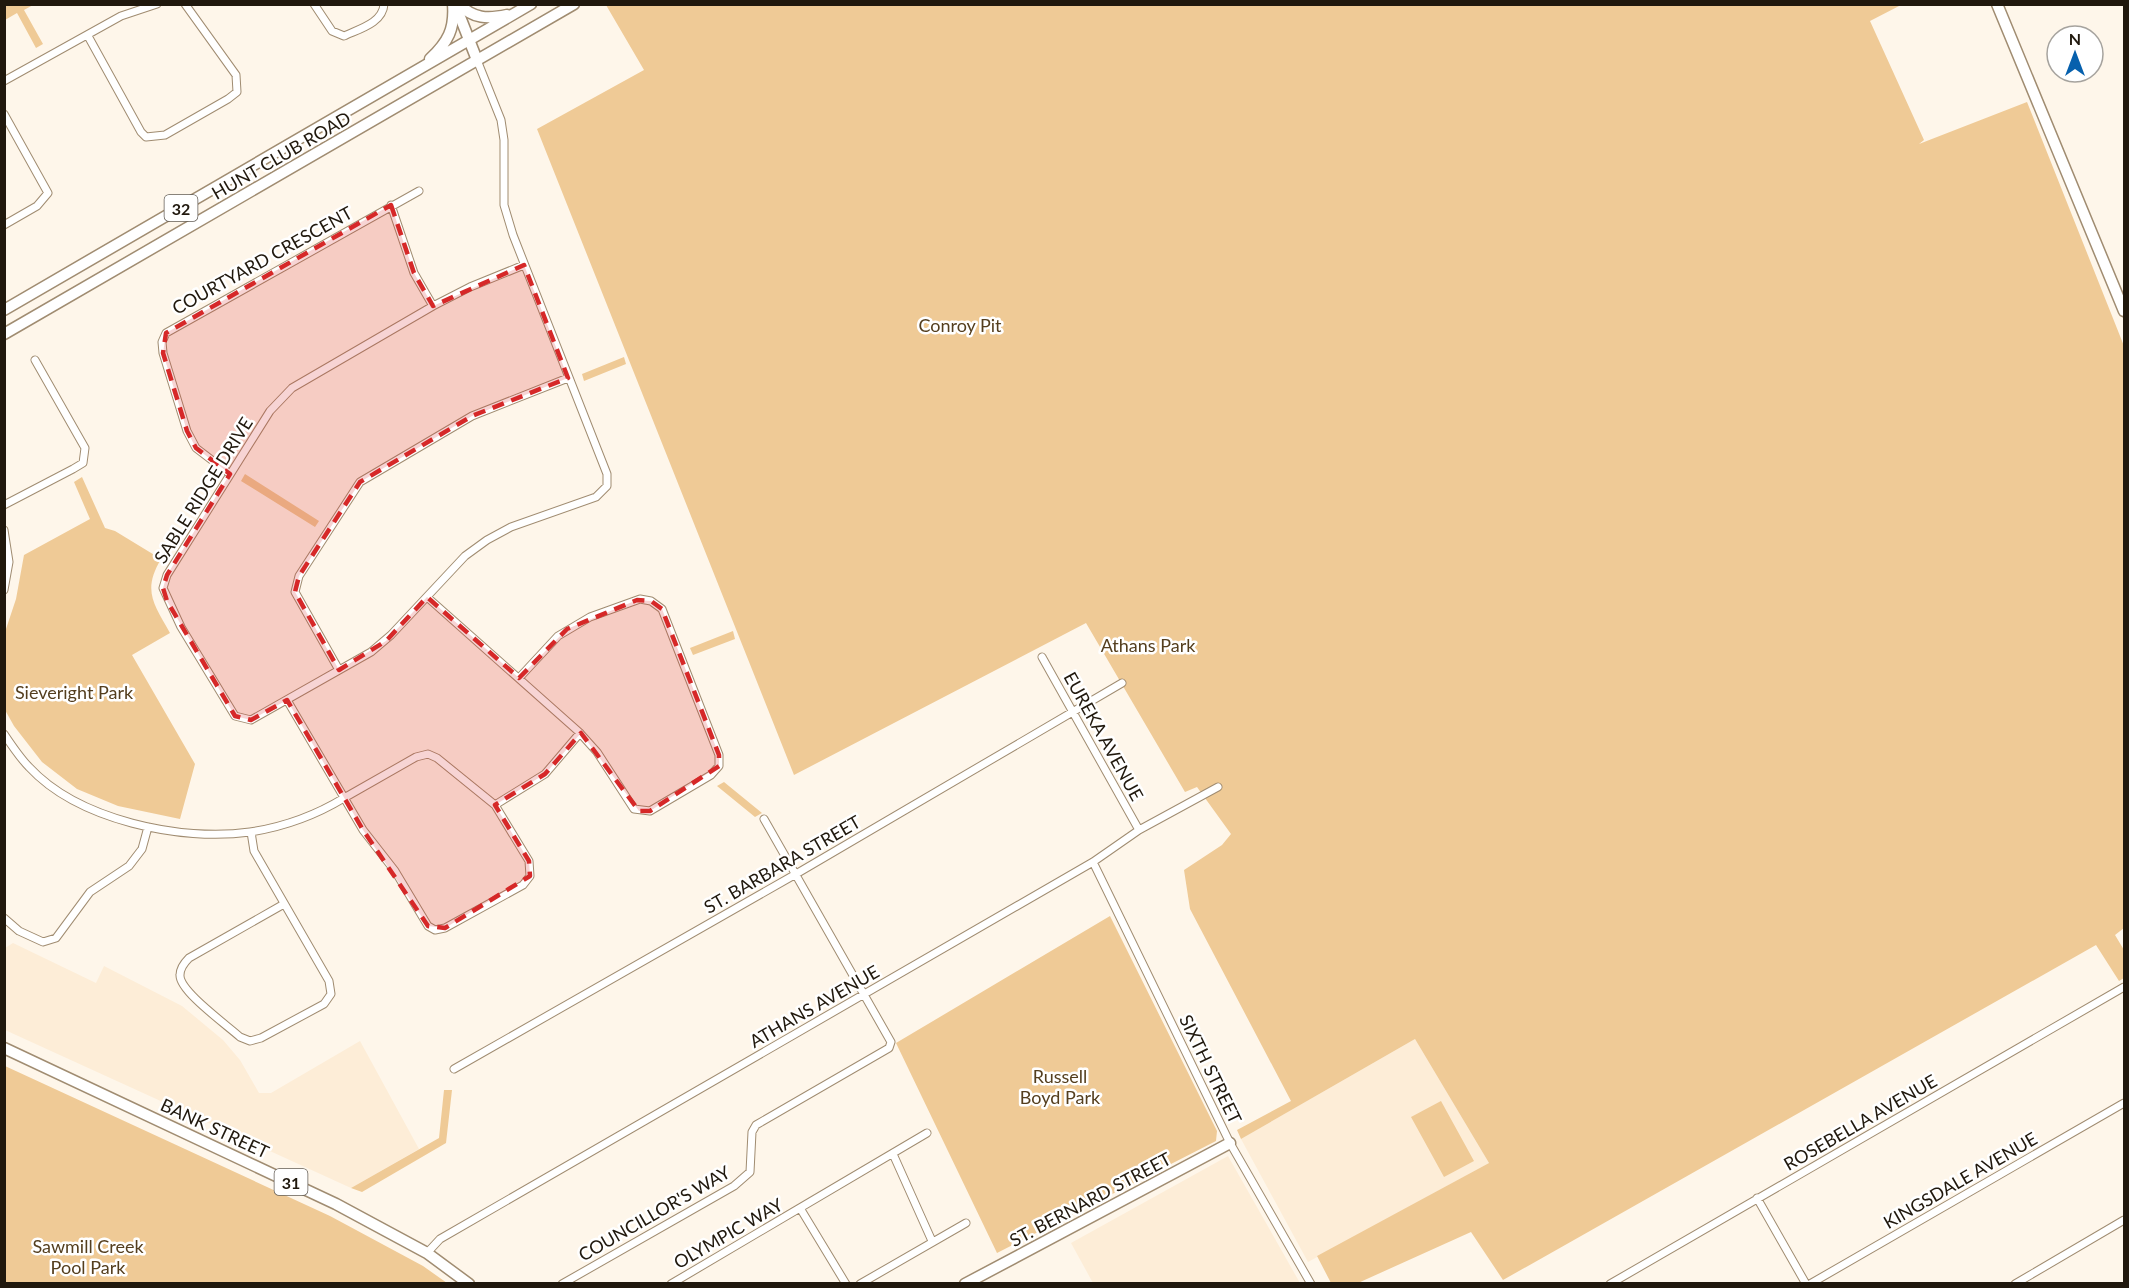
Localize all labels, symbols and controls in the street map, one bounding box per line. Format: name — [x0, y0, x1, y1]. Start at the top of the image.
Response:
north arrow — [2045, 24, 2105, 84]
text: N — [2069, 29, 2081, 48]
street label: HUNT CLUB ROAD — [208, 106, 354, 204]
road number: 32 — [164, 195, 198, 221]
street label: COURTYARD CRESCENT — [168, 201, 356, 319]
park label: Conroy Pit — [918, 314, 1002, 336]
street label: SABLE RIDGE DRIVE — [149, 413, 257, 567]
park label: Athans Park — [1101, 634, 1196, 656]
street label: EUREKA AVENUE — [1059, 668, 1149, 804]
park label: Sieveright Park — [15, 681, 134, 703]
street label: ST. BARBARA STREET — [700, 810, 865, 918]
street label: ATHANS AVENUE — [745, 960, 883, 1052]
street label: SIXTH STREET — [1175, 1011, 1247, 1127]
park label: Russell Boyd Park — [1020, 1065, 1101, 1108]
street label: ROSEBELLA AVENUE — [1780, 1069, 1940, 1175]
street label: BANK STREET — [157, 1093, 273, 1163]
street label: KINGSDALE AVENUE — [1879, 1127, 2041, 1233]
street label: ST. BERNARD STREET — [1005, 1147, 1175, 1251]
street label: COUNCILLOR'S WAY — [574, 1160, 734, 1265]
road number: 31 — [274, 1169, 308, 1195]
street label: OLYMPIC WAY — [670, 1193, 787, 1273]
park label: Sawmill Creek Pool Park — [32, 1235, 144, 1278]

